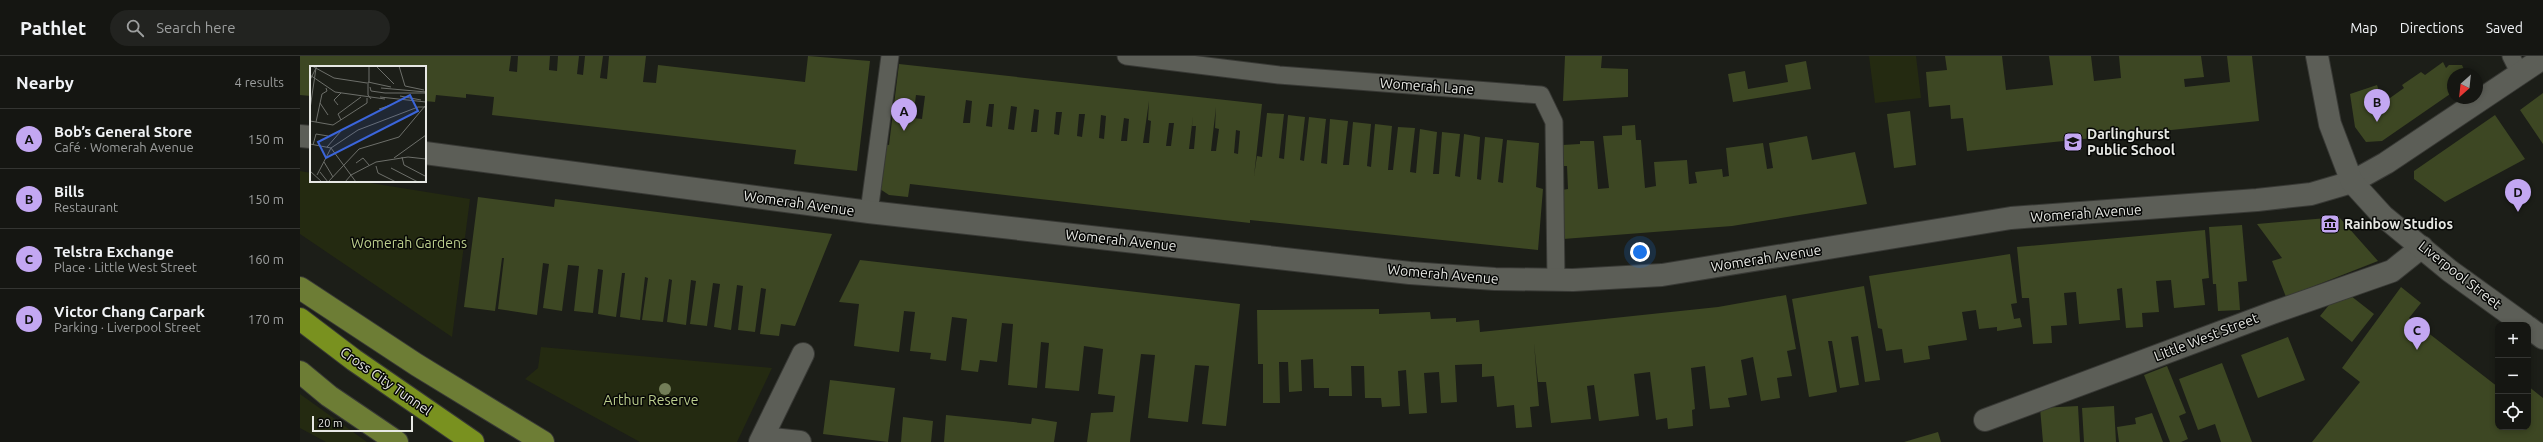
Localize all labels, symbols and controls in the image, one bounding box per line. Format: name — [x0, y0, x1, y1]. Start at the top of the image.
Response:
search box — [110, 10, 390, 46]
text: Pathlet — [20, 17, 86, 39]
icon: search — [124, 17, 146, 39]
text: Search here — [156, 19, 236, 36]
text: Map — [2350, 20, 2378, 36]
text: Directions — [2400, 20, 2464, 36]
text: Saved — [2486, 20, 2523, 36]
inset map — [310, 66, 426, 182]
north arrow — [2447, 68, 2483, 104]
text: Nearby — [16, 73, 74, 92]
text: 4 results — [234, 75, 284, 89]
street label: Womerah Lane — [1379, 75, 1475, 97]
pin: B — [2364, 89, 2390, 122]
pin: A — [891, 98, 917, 131]
text: Bob’s General Store — [54, 123, 192, 140]
place label: Darlinghurst Public School — [2087, 126, 2175, 158]
school or university icon: Darlinghurst Public School — [2062, 131, 2084, 153]
text: A — [24, 132, 34, 146]
text: 150 m — [248, 132, 284, 146]
text: Café · Womerah Avenue — [54, 140, 194, 154]
pin: D — [2505, 179, 2531, 212]
text: Bills — [54, 183, 84, 200]
street label: Womerah Avenue — [743, 187, 855, 219]
text: B — [25, 192, 33, 206]
text: 150 m — [248, 192, 284, 206]
text: Restaurant — [54, 200, 118, 214]
street label: Womerah Avenue — [2030, 201, 2142, 225]
museum icon: Rainbow Studios — [2319, 213, 2341, 235]
place label: Rainbow Studios — [2344, 216, 2453, 232]
street label: Womerah Avenue — [1065, 226, 1177, 254]
park label: Womerah Gardens — [351, 235, 467, 251]
street label: Liverpool Street — [2415, 238, 2505, 313]
street label: Womerah Avenue — [1710, 241, 1822, 275]
your location — [1630, 242, 1650, 262]
text: Telstra Exchange — [54, 243, 174, 260]
text: C — [25, 252, 33, 266]
text: 160 m — [248, 252, 284, 266]
text: Place · Little West Street — [54, 260, 197, 274]
street label: Womerah Avenue — [1387, 261, 1499, 287]
text: Victor Chang Carpark — [54, 303, 205, 320]
street label: Little West Street — [2152, 310, 2261, 364]
text: D — [24, 312, 34, 326]
text: 170 m — [248, 312, 284, 326]
pin: C — [2404, 317, 2430, 350]
text: Parking · Liverpool Street — [54, 320, 201, 334]
map controls — [2495, 322, 2531, 430]
button: + — [2495, 322, 2531, 358]
street label: Cross City Tunnel — [337, 344, 435, 419]
button: − — [2495, 358, 2531, 394]
park label: Arthur Reserve — [604, 392, 698, 408]
button: locate — [2495, 394, 2531, 430]
scale bar — [312, 414, 413, 433]
text: 20 m — [318, 417, 342, 429]

